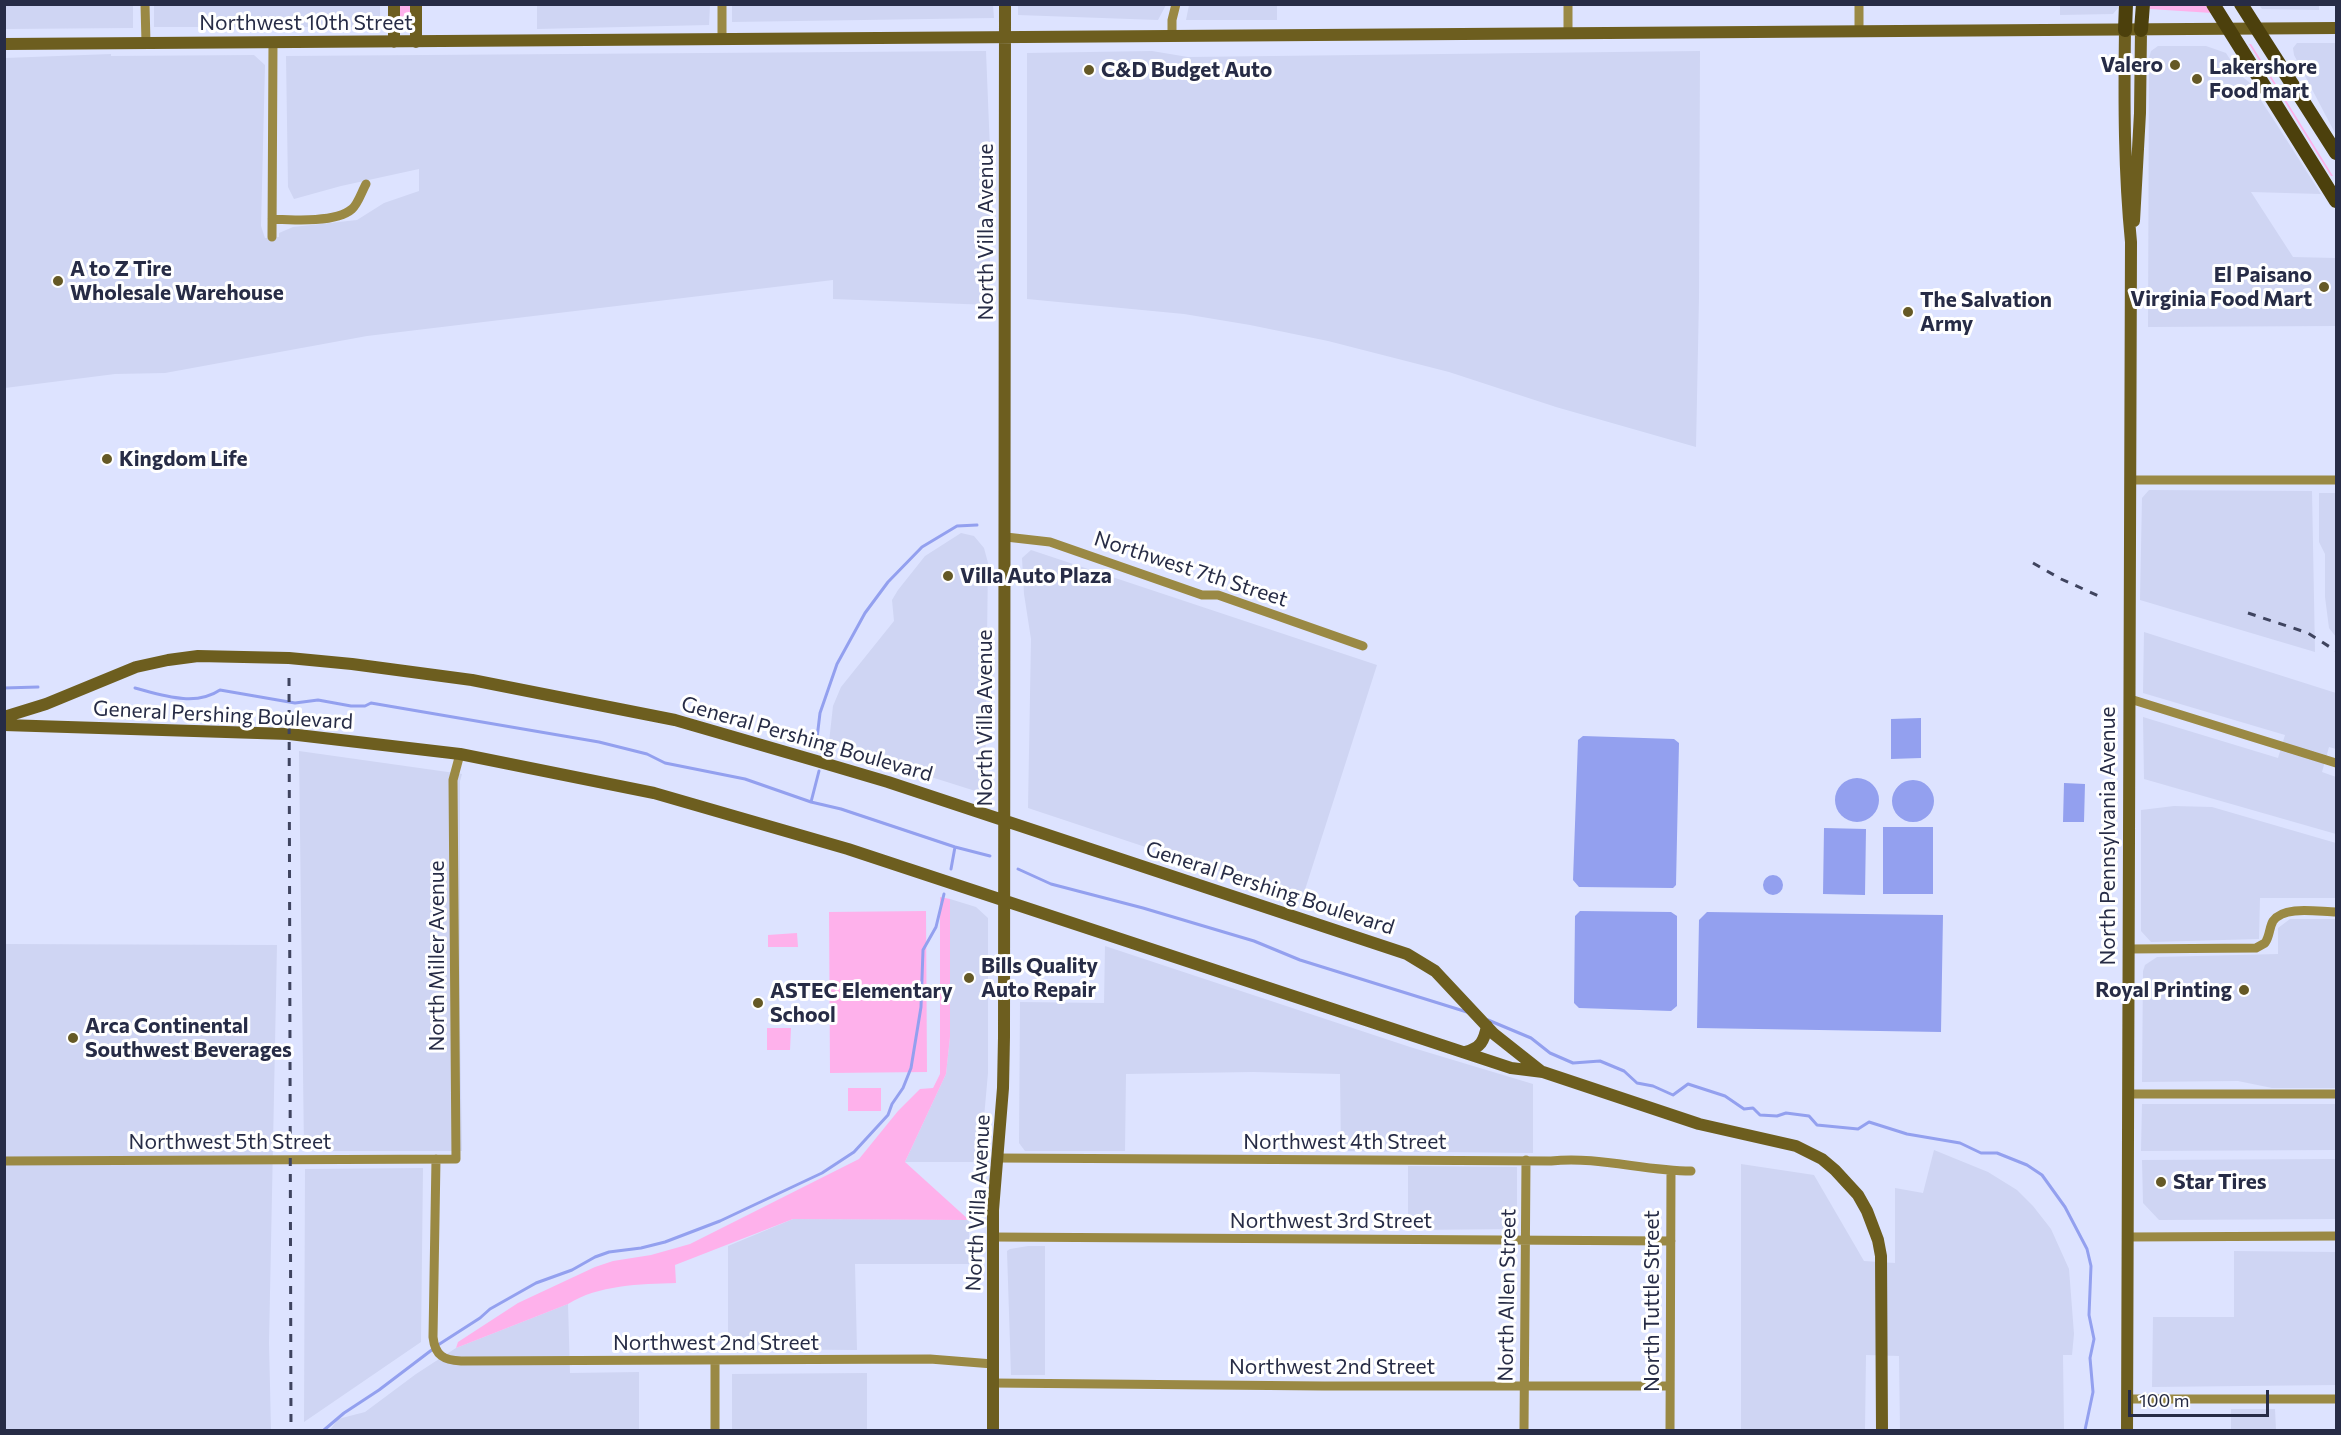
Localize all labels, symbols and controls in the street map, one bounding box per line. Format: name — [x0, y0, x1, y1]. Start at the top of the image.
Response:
street label: Northwest 10th Street — [199, 10, 413, 36]
place label: Valero — [2101, 52, 2163, 78]
place label: Lakershore Food mart — [2209, 54, 2317, 104]
place label: C&D Budget Auto — [1101, 57, 1272, 83]
marker: Valero — [2168, 58, 2182, 72]
marker: C&D Budget Auto — [1082, 63, 1096, 77]
marker: Lakershore Food mart — [2190, 72, 2204, 86]
street label: North Villa Avenue — [973, 144, 999, 320]
place label: A to Z Tire Wholesale Warehouse — [70, 256, 284, 306]
place label: El Paisano Virginia Food Mart — [2130, 262, 2312, 312]
marker: A to Z Tire Wholesale Warehouse — [51, 274, 65, 288]
marker: El Paisano Virginia Food Mart — [2317, 280, 2331, 294]
place label: The Salvation Army — [1920, 287, 2052, 337]
marker: The Salvation Army — [1901, 305, 1915, 319]
place label: Kingdom Life — [119, 446, 248, 472]
marker: Kingdom Life — [100, 452, 114, 466]
street label: Northwest 7th Street — [1091, 526, 1291, 612]
place label: Villa Auto Plaza — [960, 563, 1112, 589]
marker: Villa Auto Plaza — [941, 569, 955, 583]
street label: North Villa Avenue — [972, 630, 998, 806]
street label: General Pershing Boulevard — [679, 691, 935, 787]
street label: General Pershing Boulevard — [92, 696, 354, 734]
street label: North Pennsylvania Avenue — [2095, 707, 2121, 965]
street label: General Pershing Boulevard — [1142, 836, 1398, 940]
street label: North Miller Avenue — [424, 860, 450, 1052]
place label: Bills Quality Auto Repair — [981, 953, 1098, 1003]
marker: Bills Quality Auto Repair — [962, 971, 976, 985]
place label: Royal Printing — [2095, 977, 2232, 1003]
place label: ASTEC Elementary School — [770, 978, 953, 1028]
marker: Royal Printing — [2237, 983, 2251, 997]
marker: ASTEC Elementary School — [751, 996, 765, 1010]
place label: Arca Continental Southwest Beverages — [85, 1013, 292, 1063]
marker: Arca Continental Southwest Beverages — [66, 1031, 80, 1045]
street label: North Villa Avenue — [961, 1114, 995, 1292]
street label: Northwest 5th Street — [129, 1129, 331, 1155]
street label: Northwest 4th Street — [1243, 1129, 1447, 1155]
place label: Star Tires — [2173, 1169, 2267, 1195]
marker: Star Tires — [2154, 1175, 2168, 1189]
street label: Northwest 3rd Street — [1230, 1208, 1432, 1234]
street label: North Allen Street — [1493, 1208, 1521, 1382]
street label: North Tuttle Street — [1639, 1210, 1665, 1392]
street label: Northwest 2nd Street — [613, 1330, 819, 1356]
street label: Northwest 2nd Street — [1229, 1354, 1435, 1380]
scale bar — [2131, 1378, 2272, 1416]
text: 100 m — [2139, 1389, 2189, 1411]

